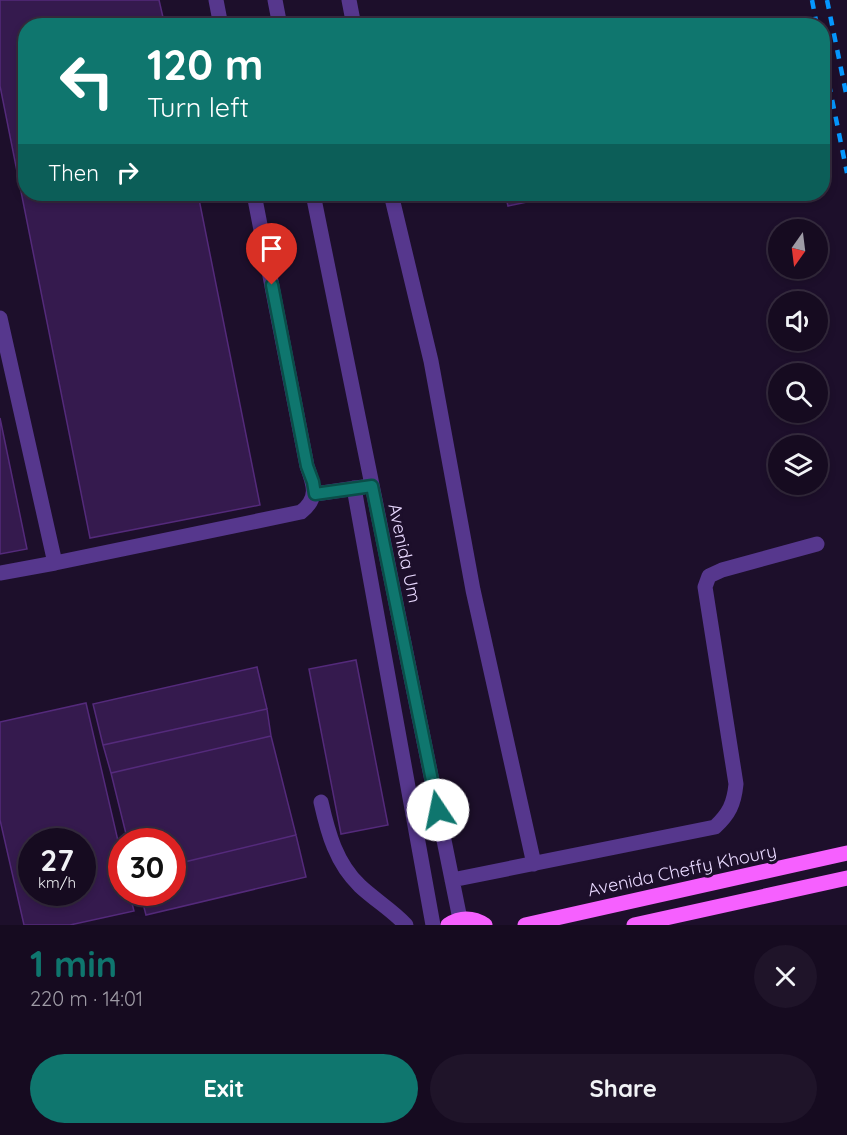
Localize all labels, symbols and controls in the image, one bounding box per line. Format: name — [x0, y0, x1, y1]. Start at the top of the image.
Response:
text: 120 m — [147, 38, 264, 91]
icon: left — [48, 42, 126, 120]
text: Turn left — [147, 90, 249, 124]
icon: right — [111, 156, 144, 189]
text: Then — [48, 159, 99, 187]
north arrow — [768, 219, 828, 279]
map controls — [768, 219, 828, 495]
pin — [246, 223, 297, 285]
icon: arrive — [255, 232, 288, 265]
button: sound — [768, 291, 828, 351]
button: search — [768, 363, 828, 423]
button: layers — [768, 435, 828, 495]
street label: Avenida Um — [383, 501, 427, 605]
position arrow — [406, 778, 470, 842]
speed limit sign: 30 — [108, 828, 186, 906]
street label: Avenida Cheffy Khoury — [585, 839, 779, 901]
text: 27 — [40, 841, 74, 879]
text: km/h — [38, 873, 76, 892]
text: 1 min — [30, 941, 117, 986]
button: close — [754, 945, 817, 1008]
text: 220 m · 14:01 — [30, 986, 143, 1011]
button: Exit — [30, 1054, 418, 1123]
button: Share — [430, 1054, 817, 1123]

